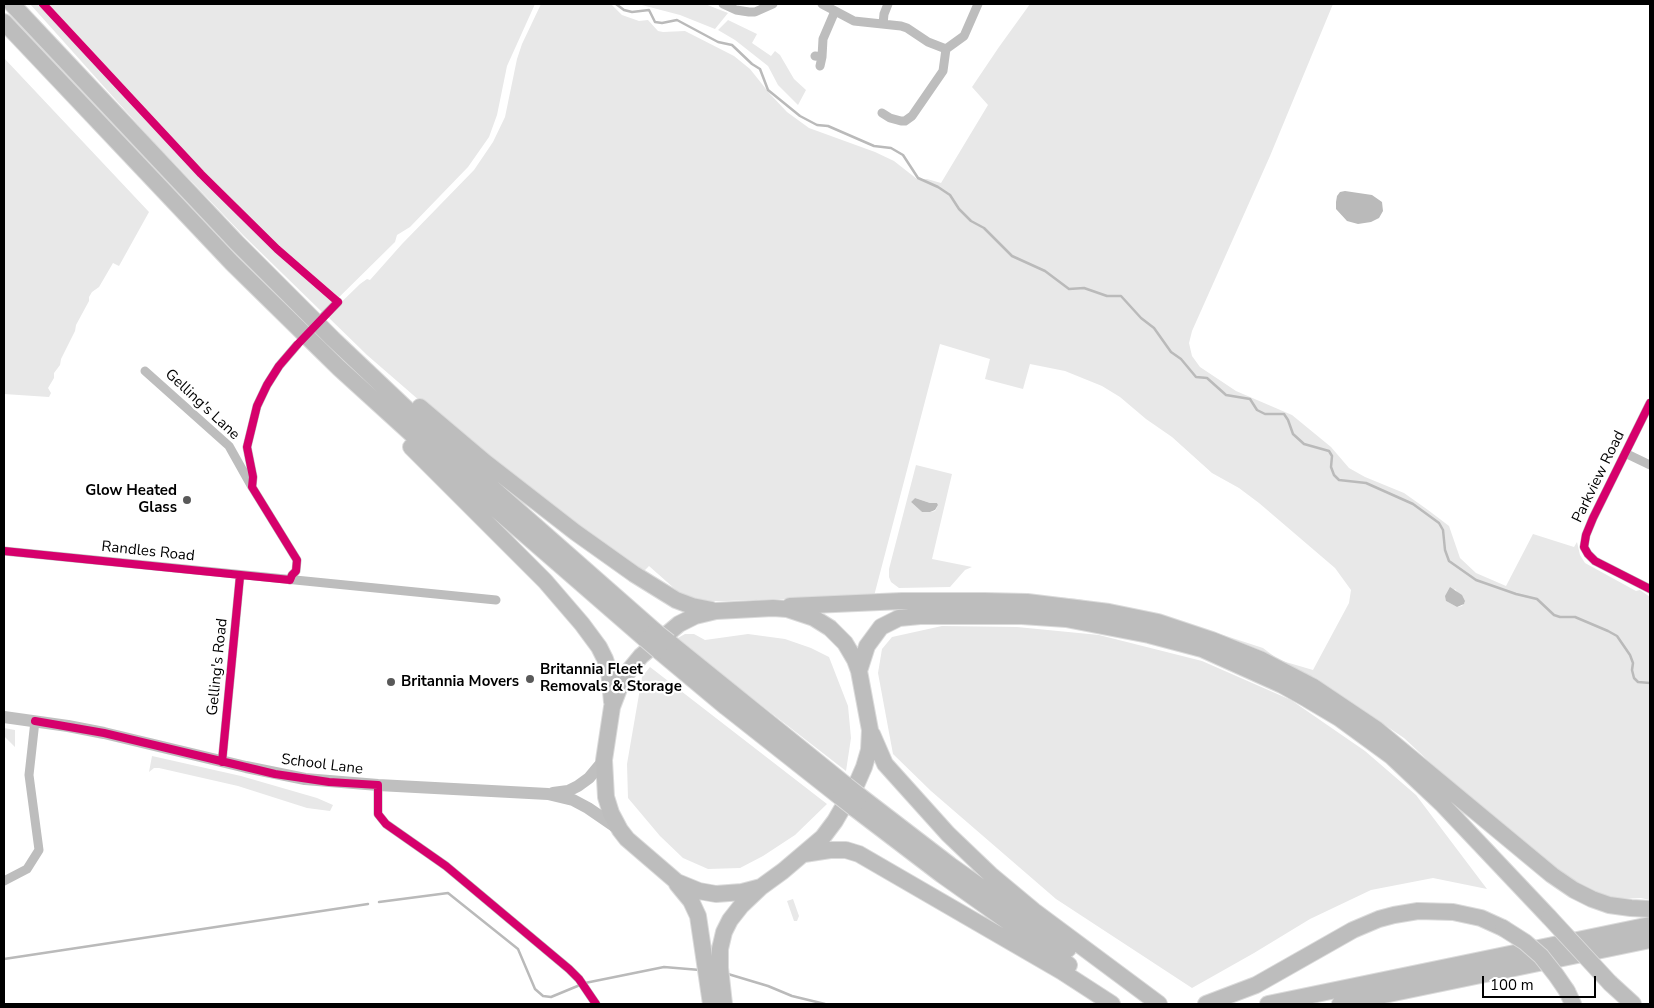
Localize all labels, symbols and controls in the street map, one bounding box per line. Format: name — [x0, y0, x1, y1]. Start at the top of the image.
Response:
street label: Gelling's Lane — [161, 366, 243, 444]
street label: Parkview Road — [1569, 428, 1629, 526]
place label: Glow Heated Glass — [85, 482, 177, 517]
marker: Glow Heated Glass — [181, 494, 193, 506]
street label: Randles Road — [101, 538, 195, 566]
street label: Gelling's Road — [204, 617, 232, 717]
place label: Britannia Fleet Removals & Storage — [540, 661, 682, 696]
place label: Britannia Movers — [401, 673, 519, 691]
marker: Britannia Fleet Removals & Storage — [524, 673, 536, 685]
marker: Britannia Movers — [385, 676, 397, 688]
street label: School Lane — [280, 751, 364, 779]
scale bar — [1484, 966, 1598, 998]
text: 100 m — [1490, 975, 1534, 995]

